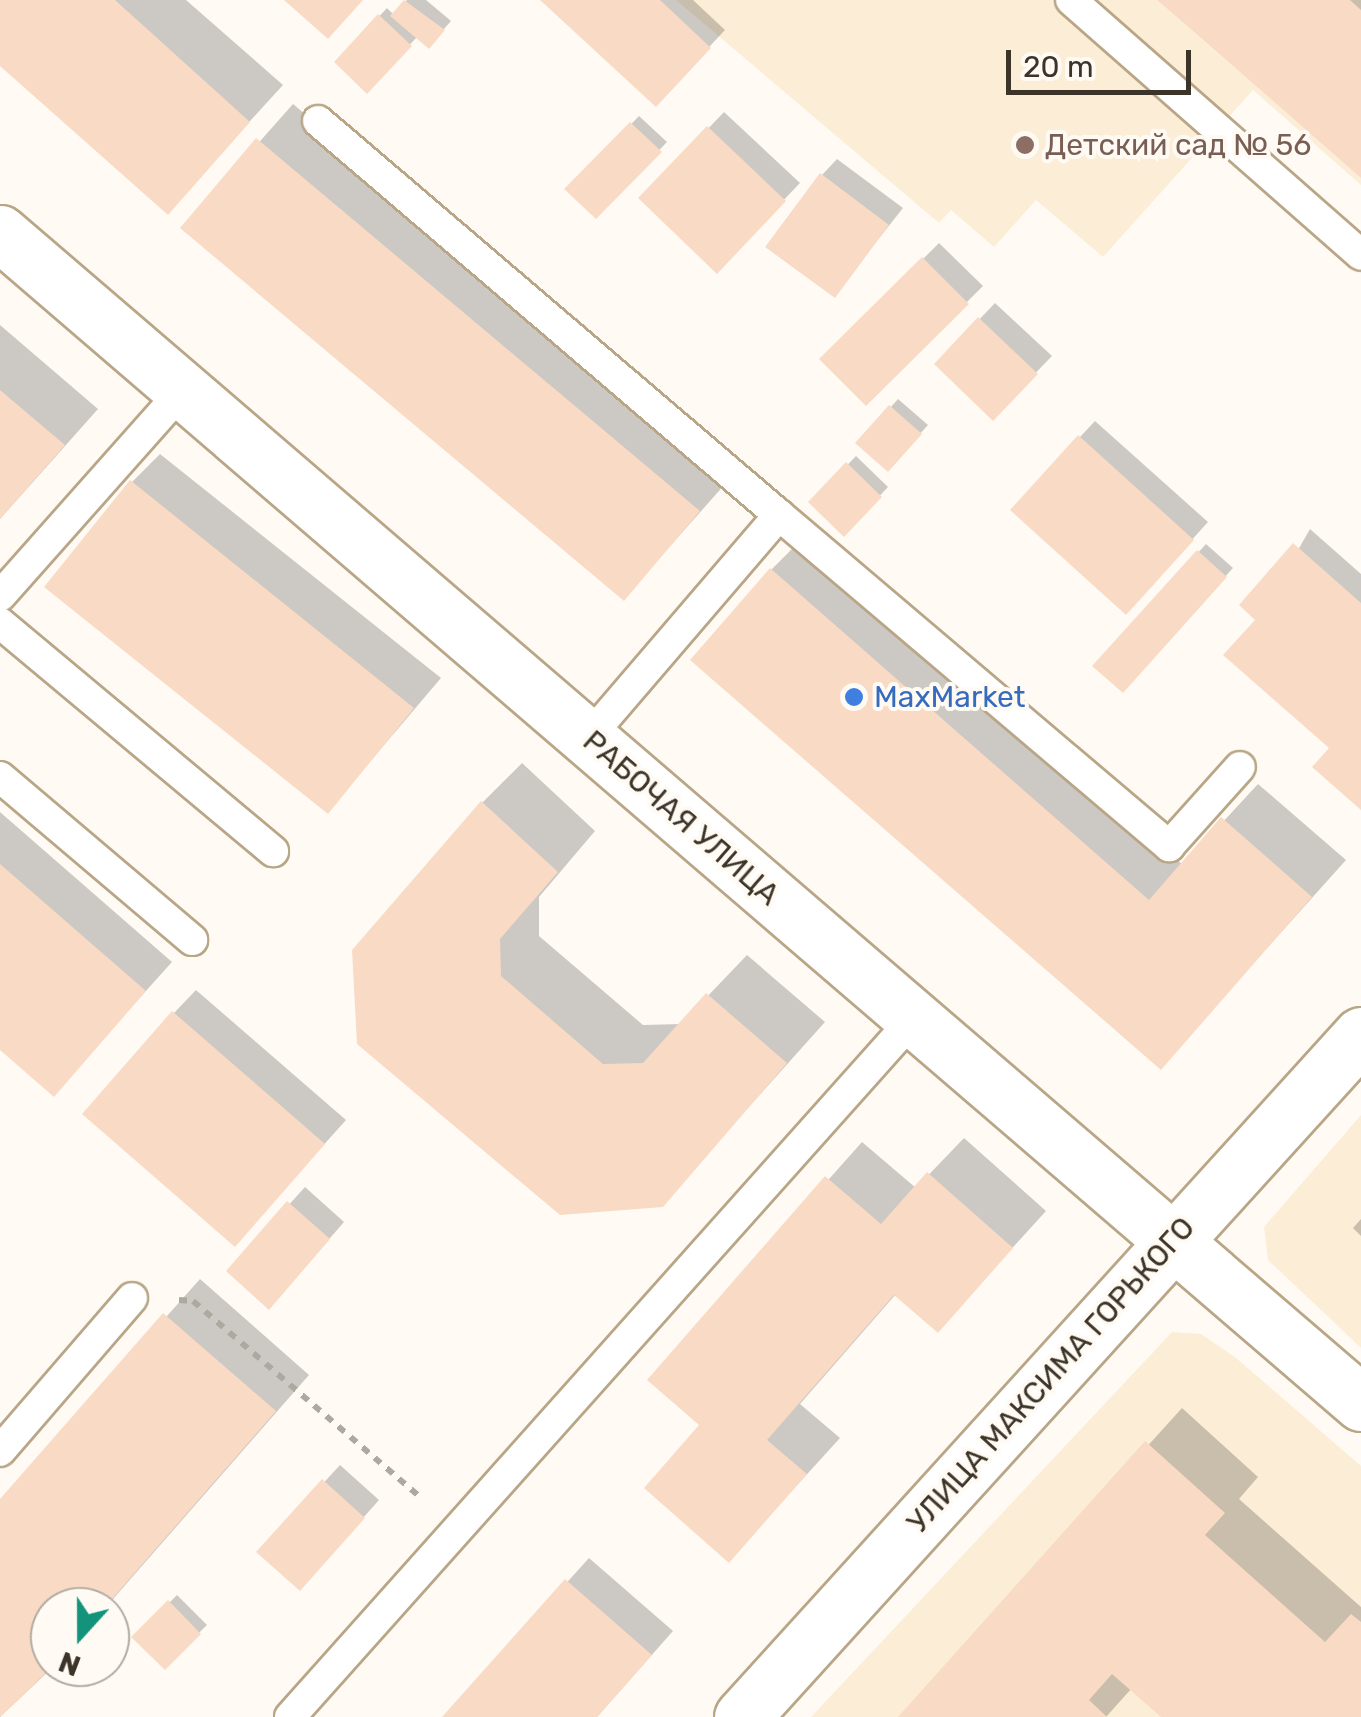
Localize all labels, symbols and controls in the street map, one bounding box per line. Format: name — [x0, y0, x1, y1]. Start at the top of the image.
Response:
scale bar — [1011, 30, 1196, 92]
text: 20 m — [1023, 49, 1094, 85]
place label: Детский сад № 56 — [1045, 127, 1311, 163]
marker: Детский сад № 56 — [1014, 134, 1036, 156]
place label: MaxMarket — [874, 679, 1026, 715]
marker: MaxMarket — [843, 686, 865, 708]
street label: РАБОЧАЯ УЛИЦА — [576, 723, 786, 913]
street label: УЛИЦА МАКСИМА ГОРЬКОГО — [900, 1210, 1202, 1540]
north arrow — [30, 1587, 130, 1687]
text: N — [54, 1645, 85, 1683]

